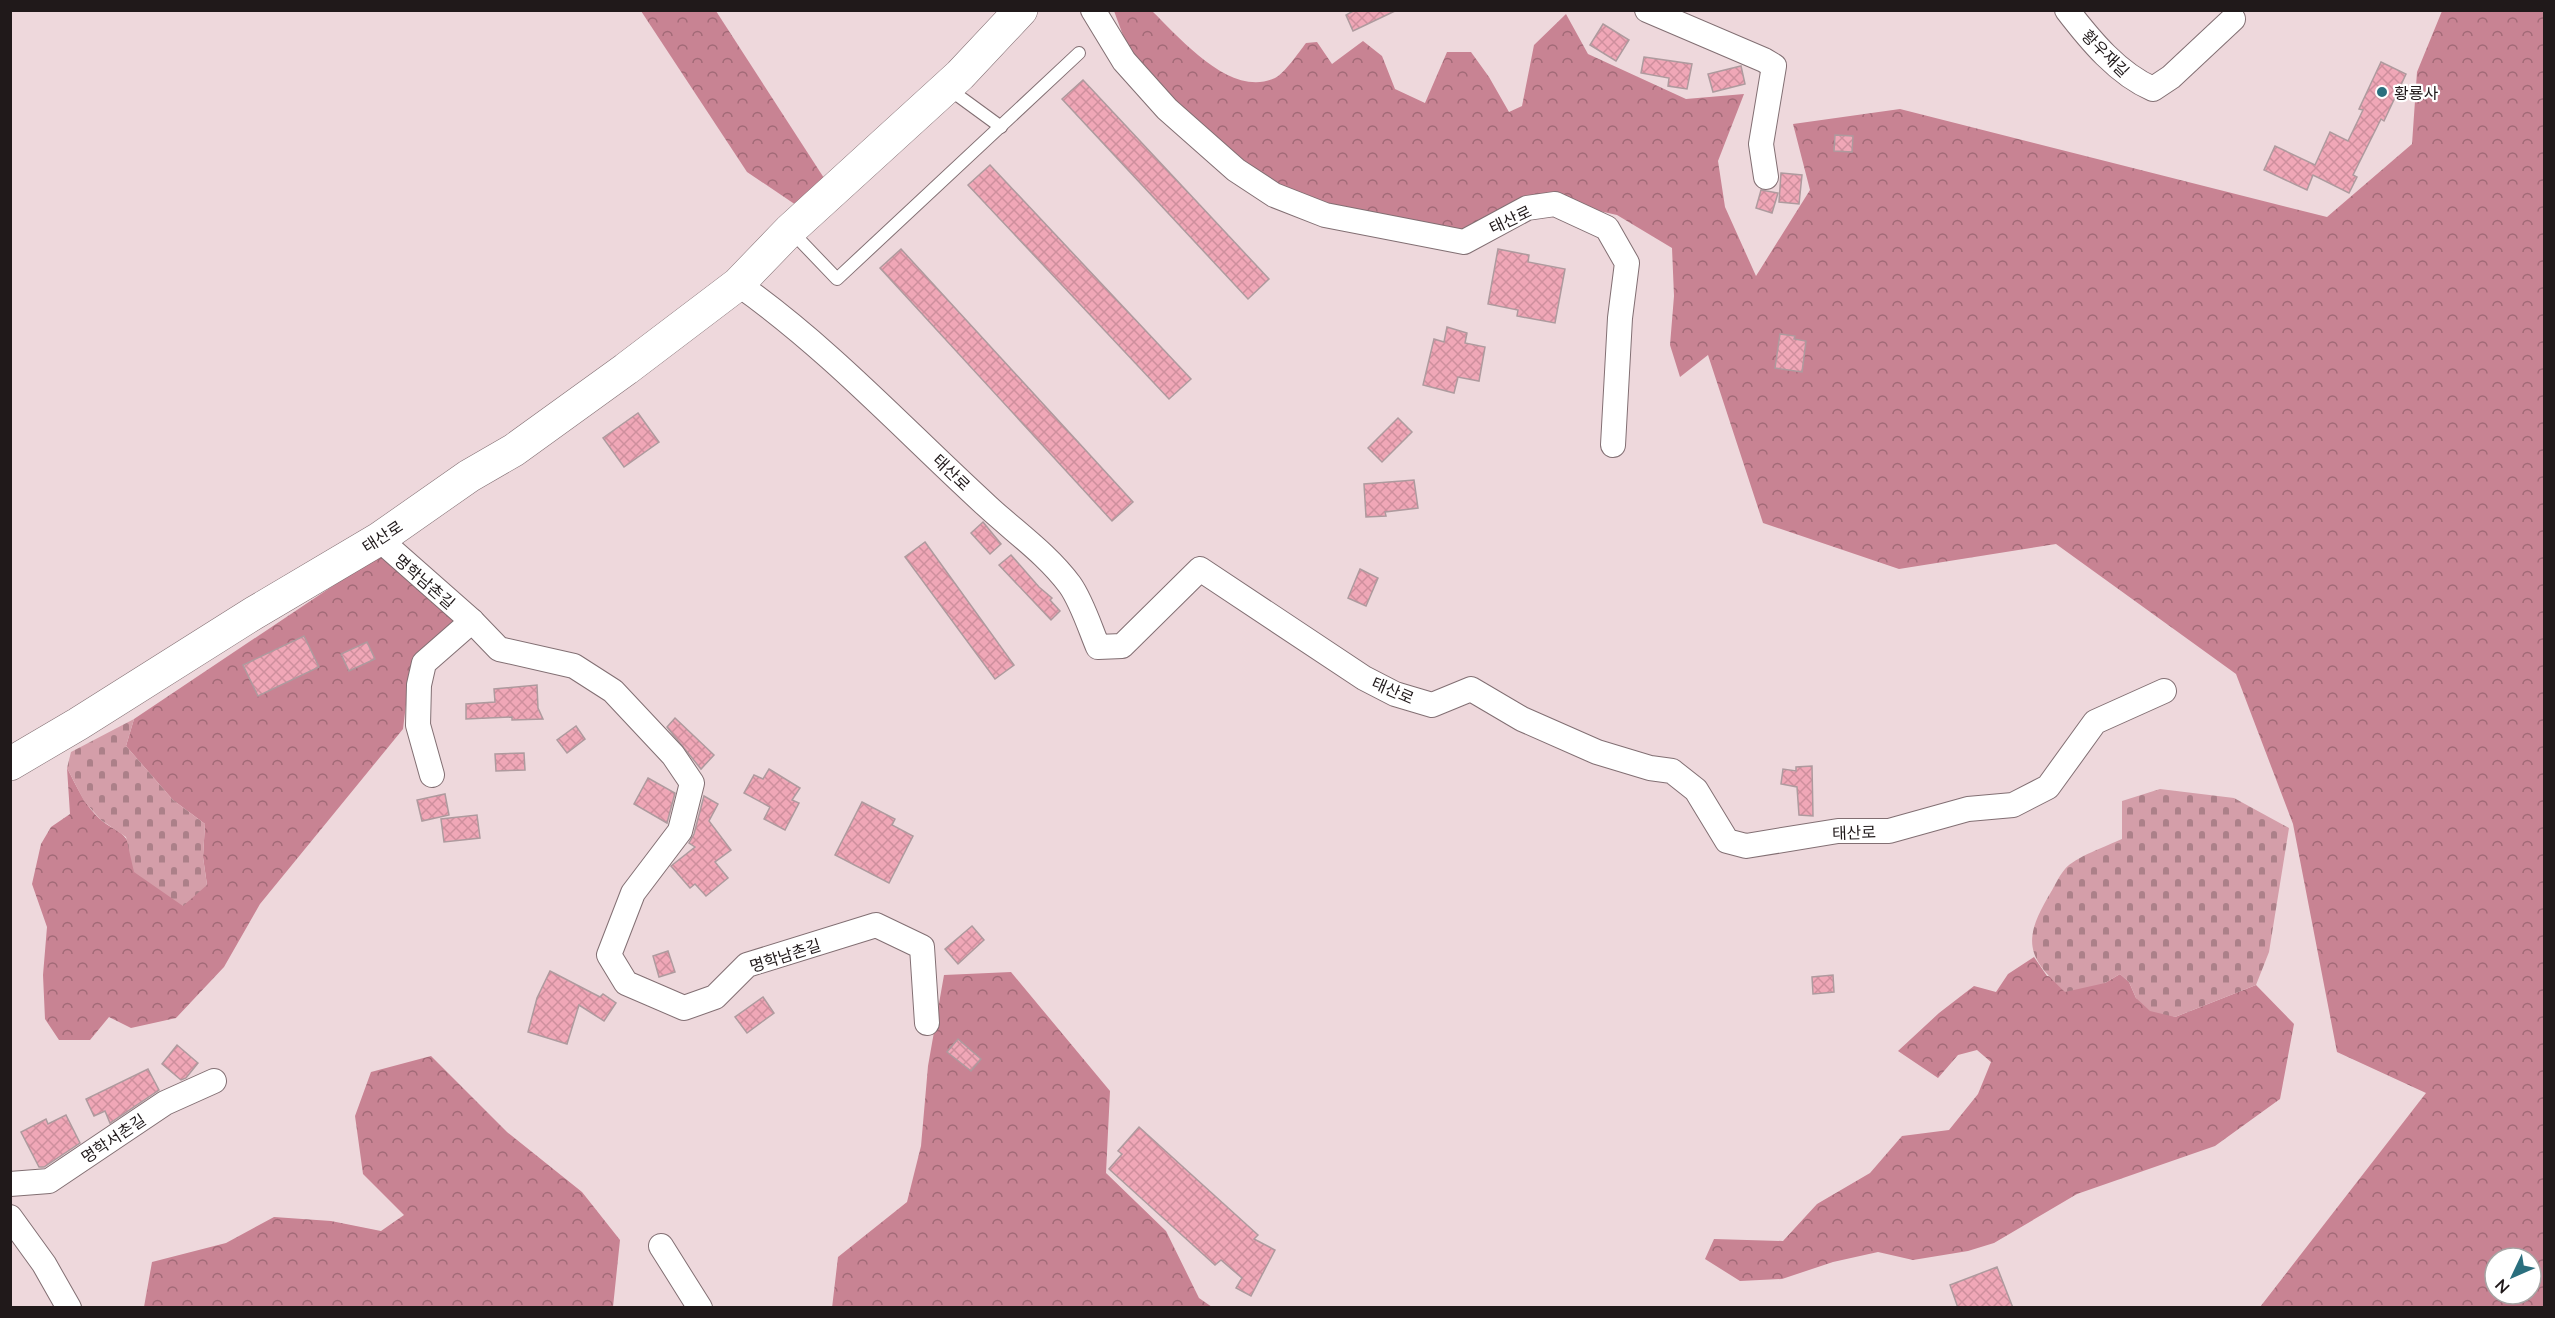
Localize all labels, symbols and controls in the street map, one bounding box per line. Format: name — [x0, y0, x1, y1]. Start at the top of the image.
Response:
street label: 황우재길 — [2078, 25, 2134, 81]
place label: 황룡사 — [2394, 83, 2438, 102]
marker: 황룡사 — [2375, 85, 2389, 99]
street label: 태산로 — [1486, 201, 1534, 237]
street label: 태산로 — [930, 450, 975, 494]
street label: 태산로 — [358, 516, 406, 556]
street label: 명학남촌길 — [391, 550, 459, 612]
street label: 태산로 — [1369, 673, 1417, 707]
street label: 태산로 — [1832, 822, 1877, 842]
street label: 명학남촌길 — [747, 935, 823, 975]
street label: 명학서촌길 — [77, 1110, 149, 1166]
north arrow — [2483, 1246, 2543, 1306]
text: N — [2491, 1276, 2513, 1298]

